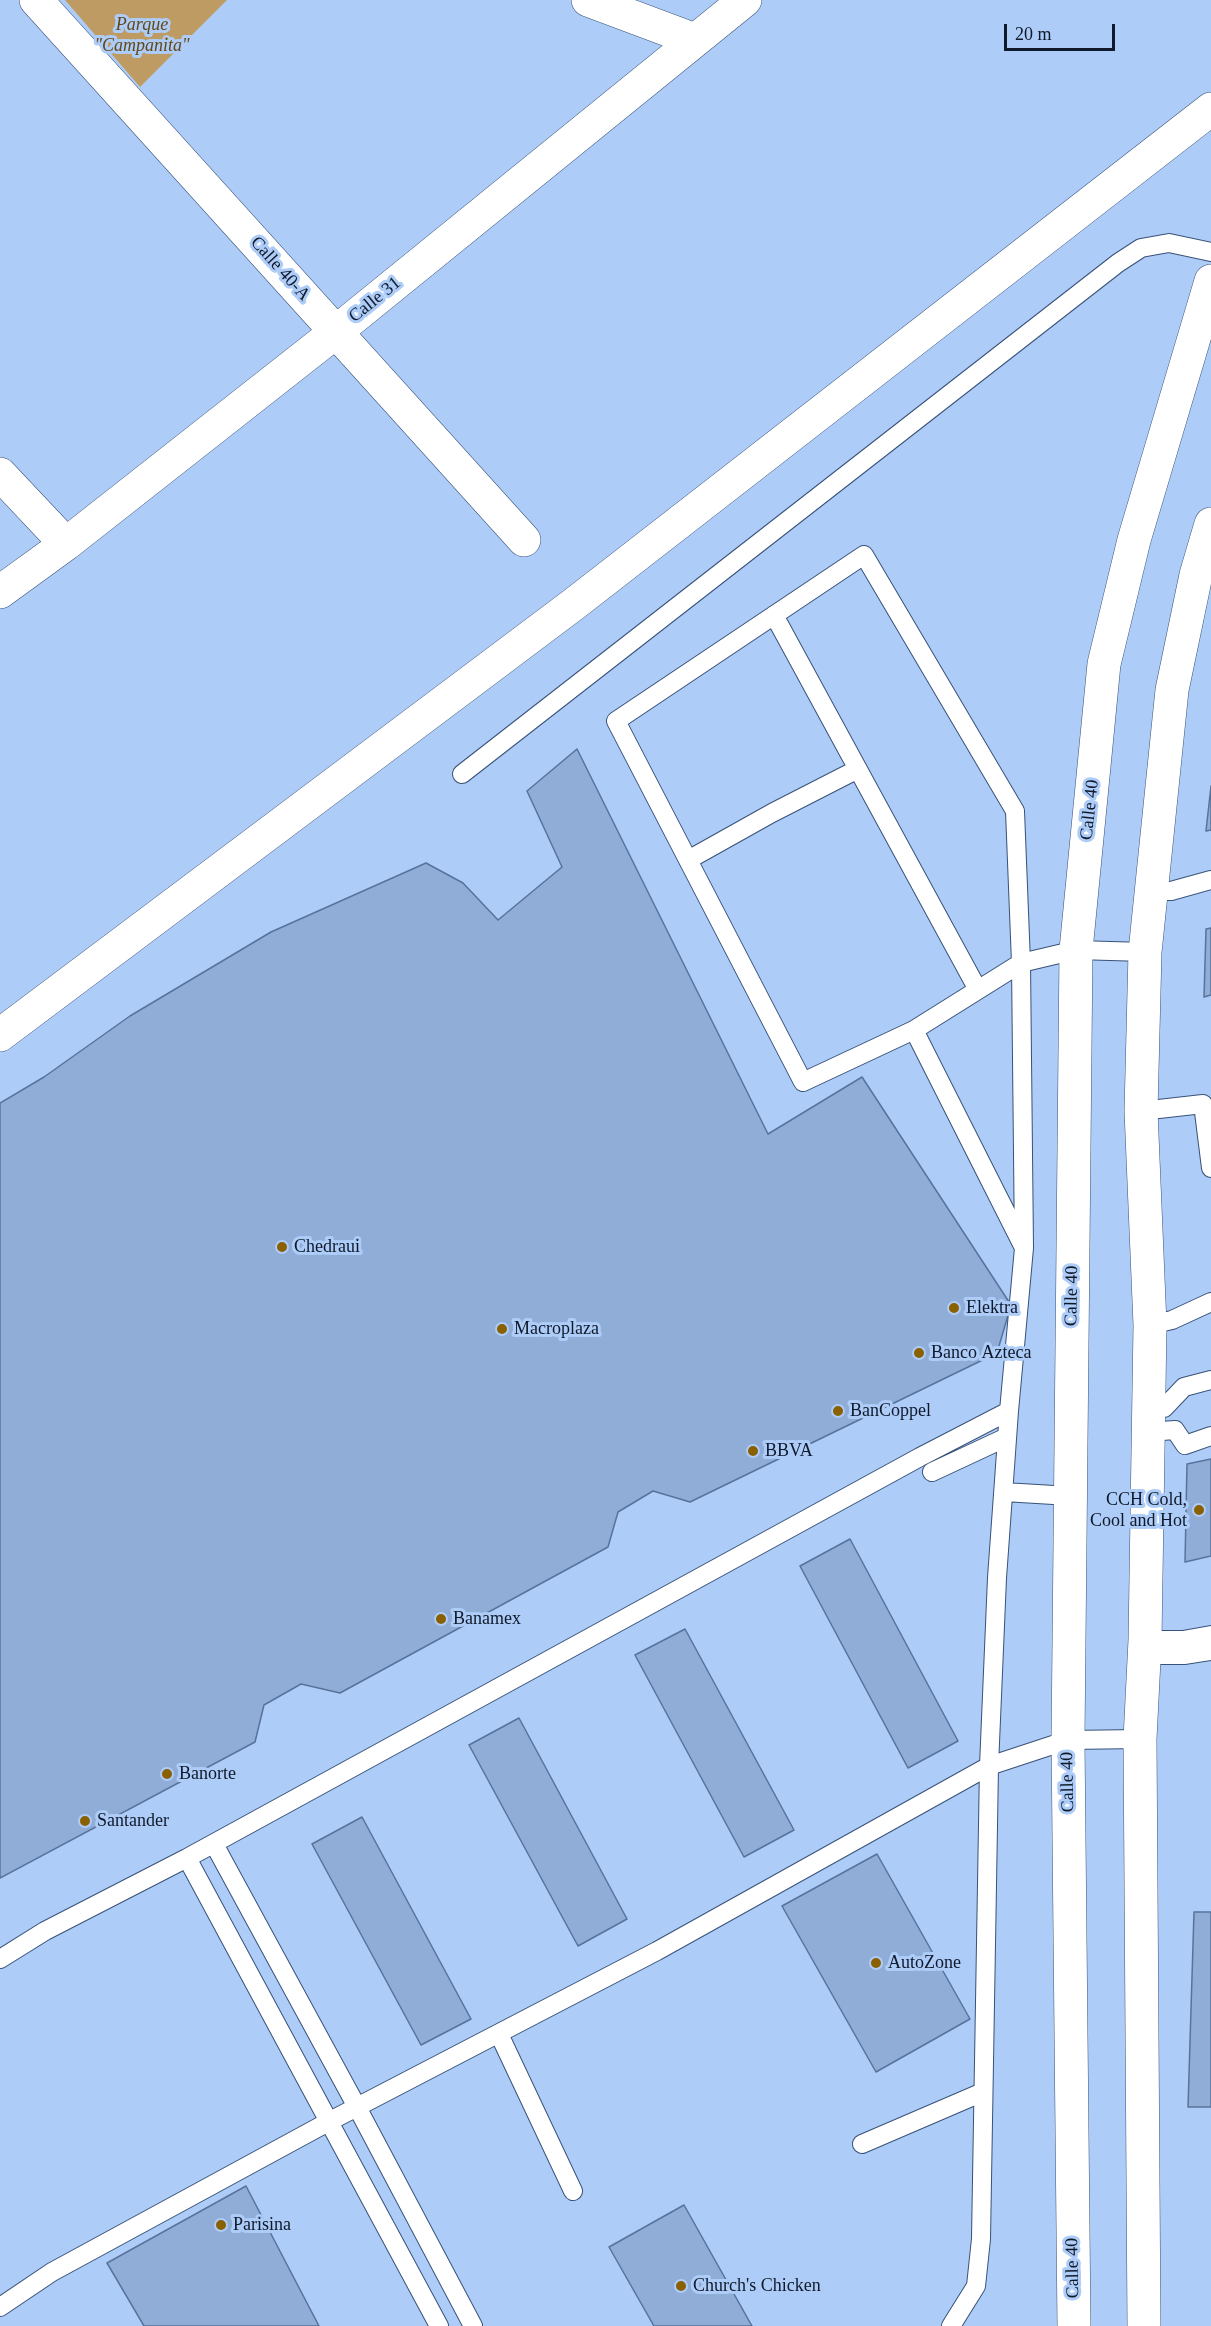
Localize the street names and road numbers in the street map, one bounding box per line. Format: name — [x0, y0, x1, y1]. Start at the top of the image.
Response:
street label: Calle 40-A — [245, 232, 315, 306]
street label: Calle 31 — [345, 273, 405, 327]
street label: Calle 40 — [1076, 779, 1104, 841]
street label: Calle 40 — [1061, 1266, 1083, 1326]
street label: Calle 40 — [1057, 1752, 1079, 1812]
street label: Calle 40 — [1062, 2238, 1084, 2298]

